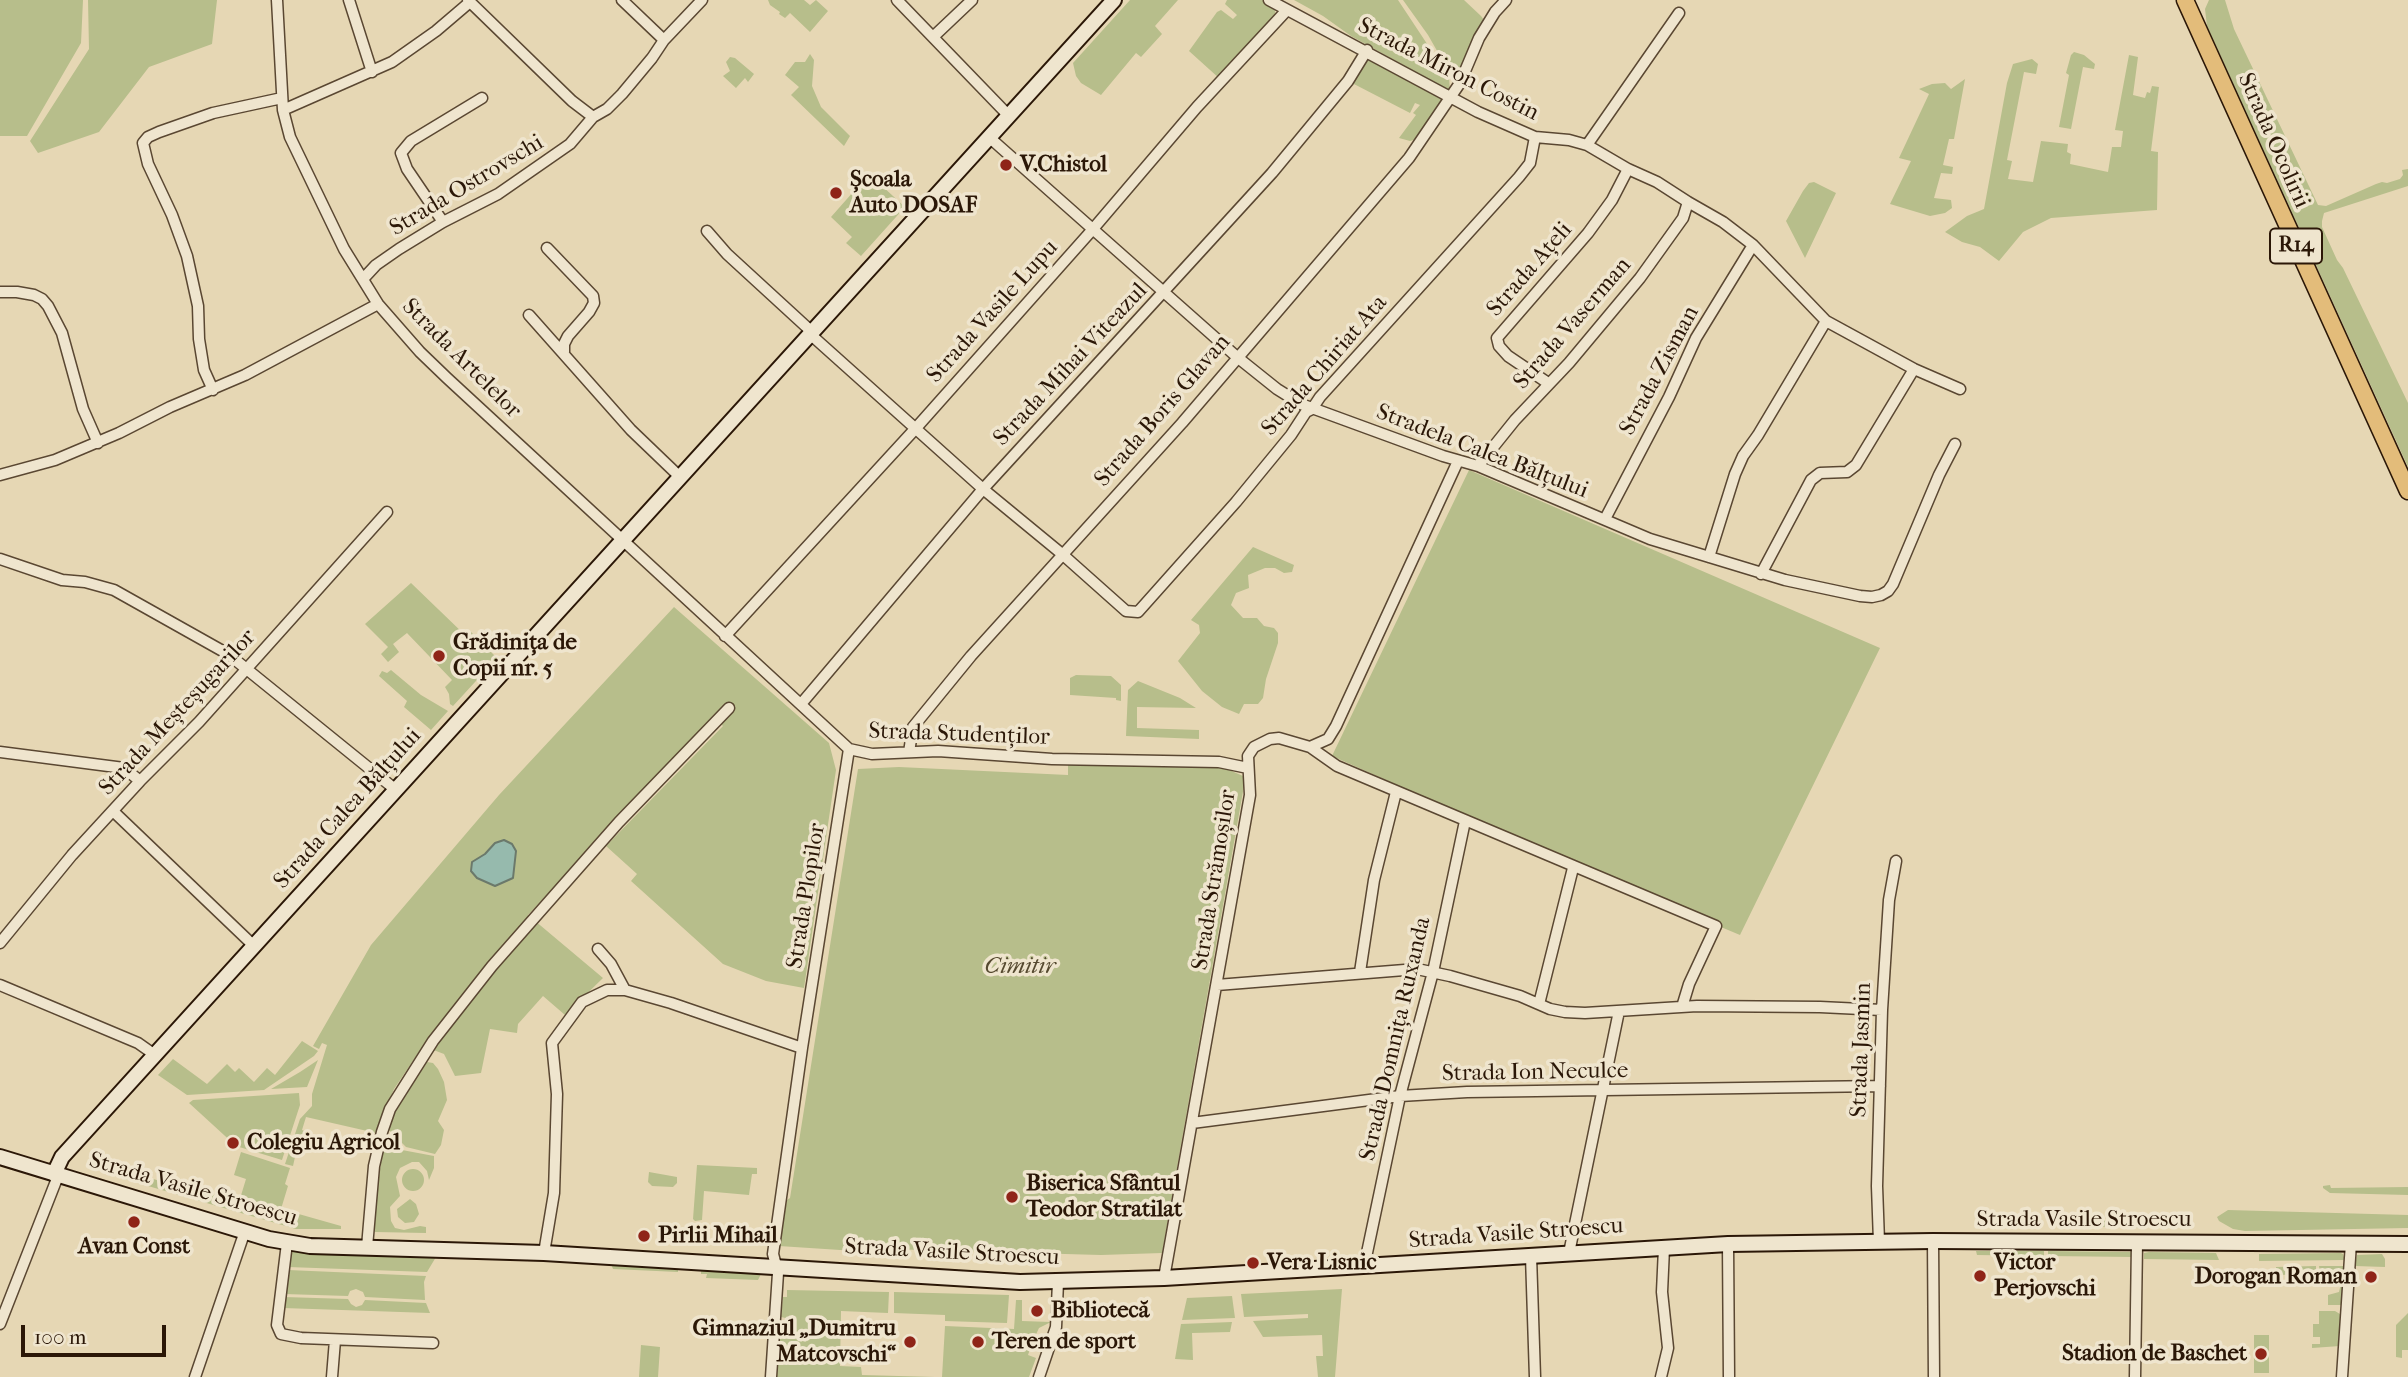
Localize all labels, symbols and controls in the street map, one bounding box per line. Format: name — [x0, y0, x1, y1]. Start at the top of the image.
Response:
street label: Strada Miron Costin — [1353, 12, 1543, 128]
street label: Strada Ocolirii — [2231, 69, 2315, 213]
street label: Strada Ostrovschi — [385, 129, 549, 243]
place label: V.Chistol — [1020, 151, 1107, 179]
marker: V.Chistol — [998, 157, 1014, 173]
place label: Școala Auto DOSAF — [850, 166, 977, 220]
marker: Școala Auto DOSAF — [828, 185, 844, 201]
street label: Strada Ațeli — [1481, 217, 1579, 323]
road number: R14 — [2270, 229, 2322, 264]
street label: Strada Vasile Lupu — [922, 235, 1064, 389]
street label: Strada Vaserman — [1508, 252, 1638, 396]
street label: Strada Mihai Viteazul — [988, 278, 1154, 452]
street label: Strada Chiriat Ata — [1256, 290, 1394, 442]
street label: Strada Artelelor — [395, 293, 527, 425]
street label: Strada Zisman — [1614, 302, 1706, 440]
street label: Strada Boris Glavan — [1089, 329, 1237, 493]
street label: Stradela Calea Bălțului — [1372, 399, 1592, 505]
street label: Strada Meșteșugarilor — [94, 624, 262, 802]
place label: Grădinița de Copii nr. 5 — [453, 629, 577, 683]
marker: Grădinița de Copii nr. 5 — [431, 648, 447, 664]
street label: Strada Studenților — [868, 718, 1050, 752]
street label: Strada Calea Bălțului — [268, 723, 428, 895]
street label: Strada Strămoșilor — [1187, 788, 1243, 972]
street label: Strada Plopilor — [782, 821, 832, 971]
street label: Strada Domnița Ruxanda — [1355, 915, 1437, 1163]
park label: Cimitir — [985, 953, 1055, 981]
street label: Strada Jasmin — [1846, 982, 1878, 1118]
street label: Strada Ion Neculce — [1442, 1058, 1628, 1088]
place label: Colegiu Agricol — [247, 1129, 400, 1157]
marker: Colegiu Agricol — [225, 1135, 241, 1151]
street label: Strada Vasile Stroescu — [86, 1147, 300, 1233]
place label: Biserica Sfântul Teodor Stratilat — [1026, 1170, 1182, 1224]
marker: Biserica Sfântul Teodor Stratilat — [1004, 1189, 1020, 1205]
street label: Strada Vasile Stroescu — [1977, 1206, 2191, 1234]
street label: Strada Vasile Stroescu — [1408, 1213, 1624, 1255]
marker: Avan Const — [126, 1214, 142, 1230]
place label: Pirlii Mihail — [658, 1222, 778, 1250]
marker: Pirlii Mihail — [636, 1228, 652, 1244]
place label: Avan Const — [78, 1233, 190, 1261]
street label: Strada Vasile Stroescu — [844, 1234, 1060, 1272]
place label: Vera Lisnic — [1267, 1249, 1377, 1277]
place label: Victor Perjovschi — [1994, 1249, 2096, 1303]
marker: Vera Lisnic — [1245, 1255, 1261, 1271]
place label: Dorogan Roman — [2194, 1263, 2357, 1291]
marker: Victor Perjovschi — [1972, 1268, 1988, 1284]
marker: Dorogan Roman — [2363, 1269, 2379, 1285]
place label: Bibliotecă — [1051, 1297, 1149, 1325]
marker: Bibliotecă — [1029, 1303, 1045, 1319]
scale bar — [24, 1310, 170, 1354]
place label: Gimnaziul „Dumitru Matcovschi“ — [693, 1315, 896, 1369]
text: 100 m — [34, 1325, 87, 1349]
place label: Teren de sport — [992, 1328, 1136, 1356]
marker: Gimnaziul „Dumitru Matcovschi“ — [902, 1334, 918, 1350]
marker: Teren de sport — [970, 1334, 986, 1350]
place label: Stadion de Baschet — [2062, 1340, 2247, 1368]
marker: Stadion de Baschet — [2253, 1346, 2269, 1362]

